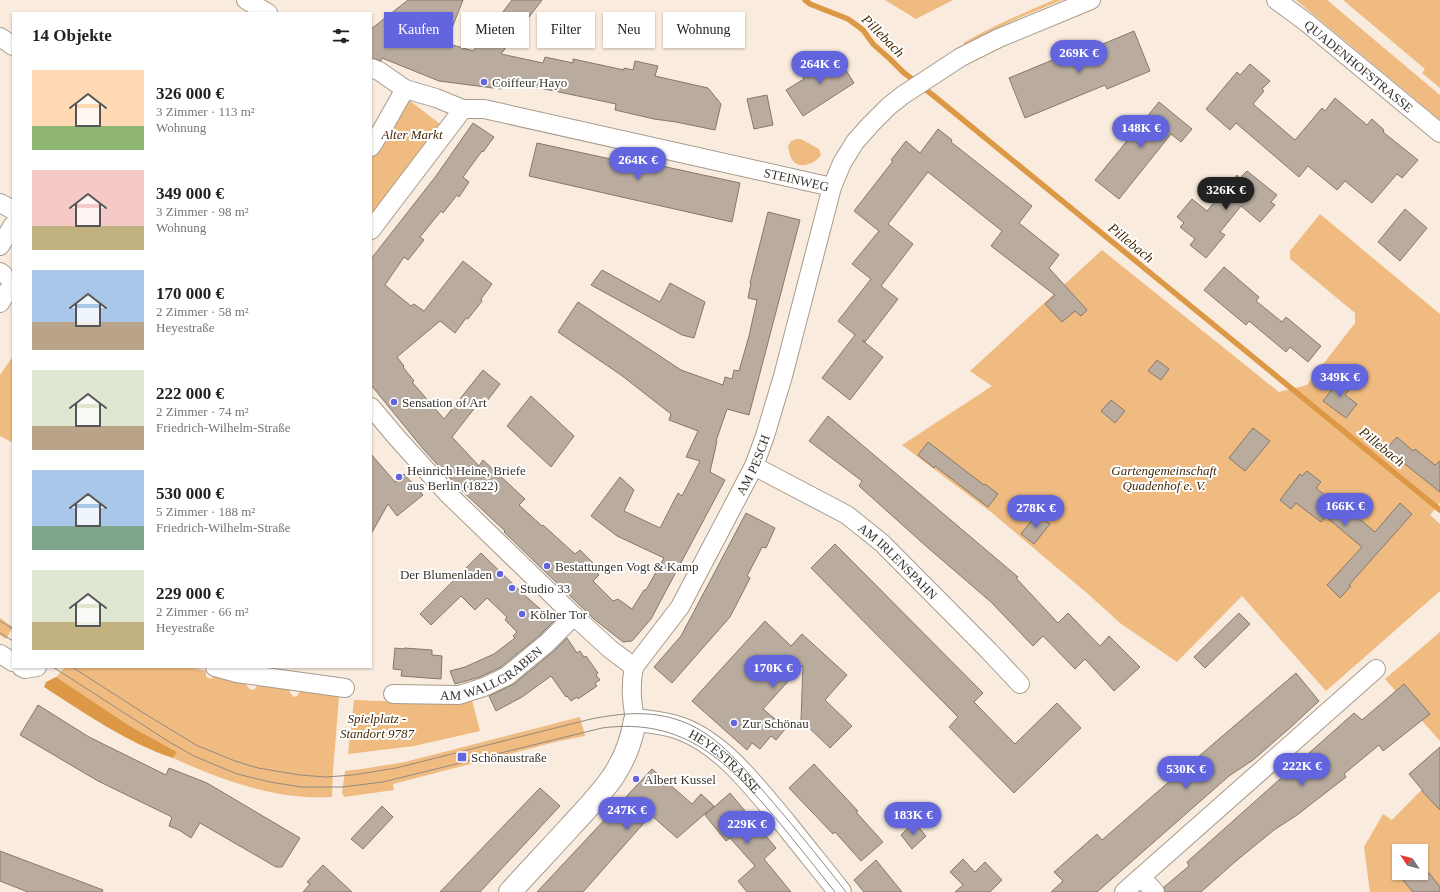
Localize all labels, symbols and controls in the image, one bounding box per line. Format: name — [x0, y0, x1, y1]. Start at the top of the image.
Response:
water label: Pillebach — [858, 11, 907, 60]
chip: Kaufen — [384, 12, 453, 48]
chip: Mieten — [461, 12, 529, 48]
chip: Filter — [537, 12, 595, 48]
chip: Neu — [603, 12, 655, 48]
chip: Wohnung — [663, 12, 745, 48]
street label: QUADENHOFSTRASSE — [1302, 17, 1416, 115]
icon: filters — [330, 25, 352, 47]
text: 14 Objekte — [32, 26, 112, 45]
pin: 269K € — [1046, 40, 1112, 74]
text: 269K € — [1059, 45, 1099, 60]
pin: 264K € — [787, 51, 853, 85]
text: 264K € — [800, 56, 840, 71]
place label: Coiffeur Hayo — [492, 75, 567, 90]
marker: Coiffeur Hayo — [479, 77, 489, 87]
text: 326 000 € — [156, 84, 224, 103]
icon: home — [64, 86, 112, 134]
text: 3 Zimmer · 113 m² — [156, 104, 255, 119]
pin: 148K € — [1108, 115, 1174, 149]
text: Wohnung — [156, 120, 206, 135]
text: 148K € — [1121, 120, 1161, 135]
park label: Alter Markt — [380, 127, 443, 142]
pin: 264K € — [605, 147, 671, 181]
text: 264K € — [618, 152, 658, 167]
street label: STEINWEG — [763, 164, 831, 194]
pin: 326K € — [1193, 177, 1259, 211]
text: 326K € — [1206, 182, 1246, 197]
text: 349 000 € — [156, 184, 224, 203]
icon: home — [64, 186, 112, 234]
text: 3 Zimmer · 98 m² — [156, 204, 249, 219]
text: Wohnung — [156, 220, 206, 235]
water label: Pillebach — [1105, 220, 1157, 266]
text: 170 000 € — [156, 284, 224, 303]
icon: home — [64, 286, 112, 334]
text: 2 Zimmer · 58 m² — [156, 304, 249, 319]
text: Heyestraße — [156, 320, 214, 335]
pin: 349K € — [1307, 364, 1373, 398]
text: 349K € — [1320, 369, 1360, 384]
text: 222 000 € — [156, 384, 224, 403]
icon: home — [64, 386, 112, 434]
place label: Sensation of Art — [402, 395, 487, 410]
marker: Sensation of Art — [389, 397, 399, 407]
text: 2 Zimmer · 74 m² — [156, 404, 249, 419]
text: Friedrich-Wilhelm-Straße — [156, 420, 291, 435]
water label: Pillebach — [1356, 424, 1408, 470]
street label: AM PESCH — [733, 432, 772, 497]
place label: Heinrich Heine, Briefe aus Berlin (1822) — [407, 463, 526, 493]
park label: Gartengemeinschaft Quadenhof e. V. — [1111, 463, 1217, 493]
marker: Heinrich Heine, Briefe aus Berlin (1822) — [394, 472, 404, 482]
text: 530 000 € — [156, 484, 224, 503]
icon: home — [64, 486, 112, 534]
pin: 166K € — [1312, 493, 1378, 527]
pin: 278K € — [1003, 495, 1069, 529]
text: 166K € — [1325, 498, 1365, 513]
text: 278K € — [1016, 500, 1056, 515]
text: 5 Zimmer · 188 m² — [156, 504, 255, 519]
text: Friedrich-Wilhelm-Straße — [156, 520, 291, 535]
street label: AM IRLENSPAHN — [856, 520, 941, 603]
place label: Bestattungen Vogt & Kamp — [555, 559, 699, 574]
marker: Bestattungen Vogt & Kamp — [542, 561, 552, 571]
place label: Der Blumenladen — [400, 567, 492, 582]
marker: Der Blumenladen — [495, 569, 505, 579]
place label: Studio 33 — [520, 581, 570, 596]
marker: Studio 33 — [507, 583, 517, 593]
text: 229 000 € — [156, 584, 224, 603]
icon: home — [64, 586, 112, 634]
text: 2 Zimmer · 66 m² — [156, 604, 249, 619]
place label: Kölner Tor — [530, 607, 588, 622]
marker: Kölner Tor — [517, 609, 527, 619]
text: Heyestraße — [156, 620, 214, 635]
street label: AM WALLGRABEN — [440, 642, 545, 703]
pin: 170K € — [740, 655, 806, 689]
text: 170K € — [753, 660, 793, 675]
park label: Spielplatz - Standort 9787 — [340, 711, 415, 741]
place label: Zur Schönau — [742, 716, 809, 731]
marker: Zur Schönau — [729, 718, 739, 728]
street label: HEYESTRASSE — [687, 726, 764, 796]
place label: Schönaustraße — [471, 750, 547, 765]
marker: Schönaustraße — [456, 751, 468, 763]
pin: 222K € — [1269, 753, 1335, 787]
pin: 530K € — [1153, 756, 1219, 790]
text: 222K € — [1282, 758, 1322, 773]
text: 530K € — [1166, 761, 1206, 776]
place label: Albert Kussel — [644, 772, 716, 787]
marker: Albert Kussel — [631, 774, 641, 784]
pin: 247K € — [594, 797, 660, 831]
text: 247K € — [607, 802, 647, 817]
pin: 183K € — [880, 802, 946, 836]
text: 183K € — [893, 807, 933, 822]
pin: 229K € — [714, 811, 780, 845]
text: 229K € — [727, 816, 767, 831]
north arrow — [1392, 844, 1428, 880]
map controls — [1392, 844, 1428, 880]

